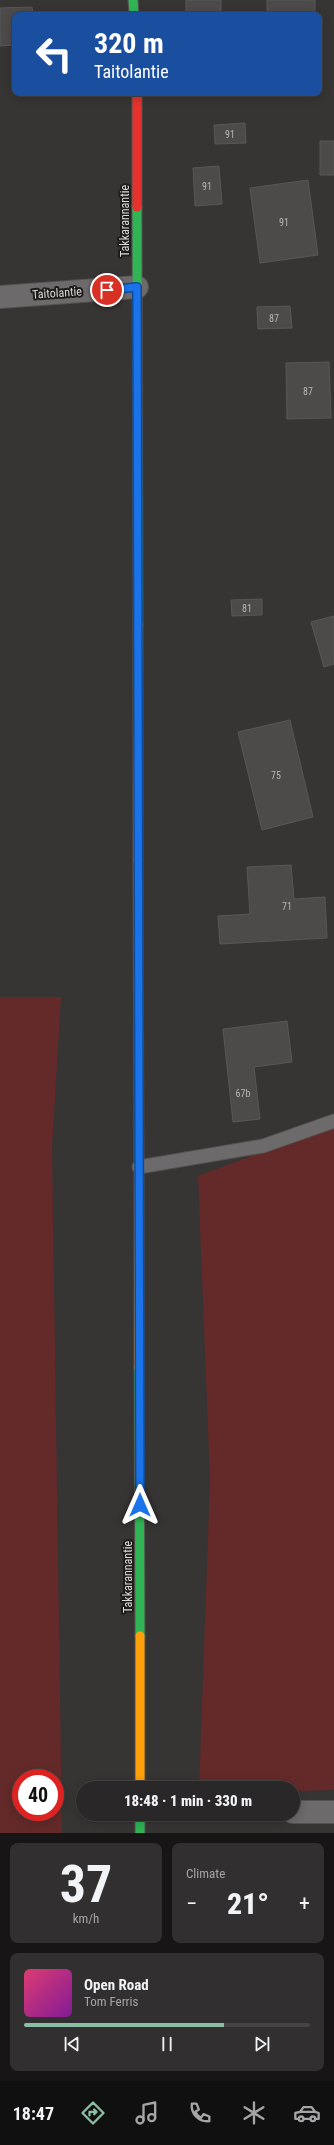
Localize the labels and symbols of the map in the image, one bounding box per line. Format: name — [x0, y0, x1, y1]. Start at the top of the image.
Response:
house number: 91 — [225, 129, 235, 140]
house number: 91 — [202, 181, 212, 192]
street label: Takkarannantie — [118, 185, 132, 257]
house number: 91 — [279, 217, 289, 228]
pin — [90, 273, 124, 307]
street label: Taitolantie — [32, 284, 83, 302]
house number: 87 — [269, 313, 279, 324]
house number: 87 — [303, 386, 313, 397]
house number: 81 — [242, 603, 252, 614]
house number: 75 — [271, 770, 281, 781]
house number: 71 — [282, 901, 292, 912]
house number: 67b — [236, 1088, 250, 1099]
position arrow — [119, 1484, 161, 1526]
street label: Takkarannantie — [121, 1541, 135, 1613]
speed limit sign: 40 — [12, 1769, 64, 1821]

